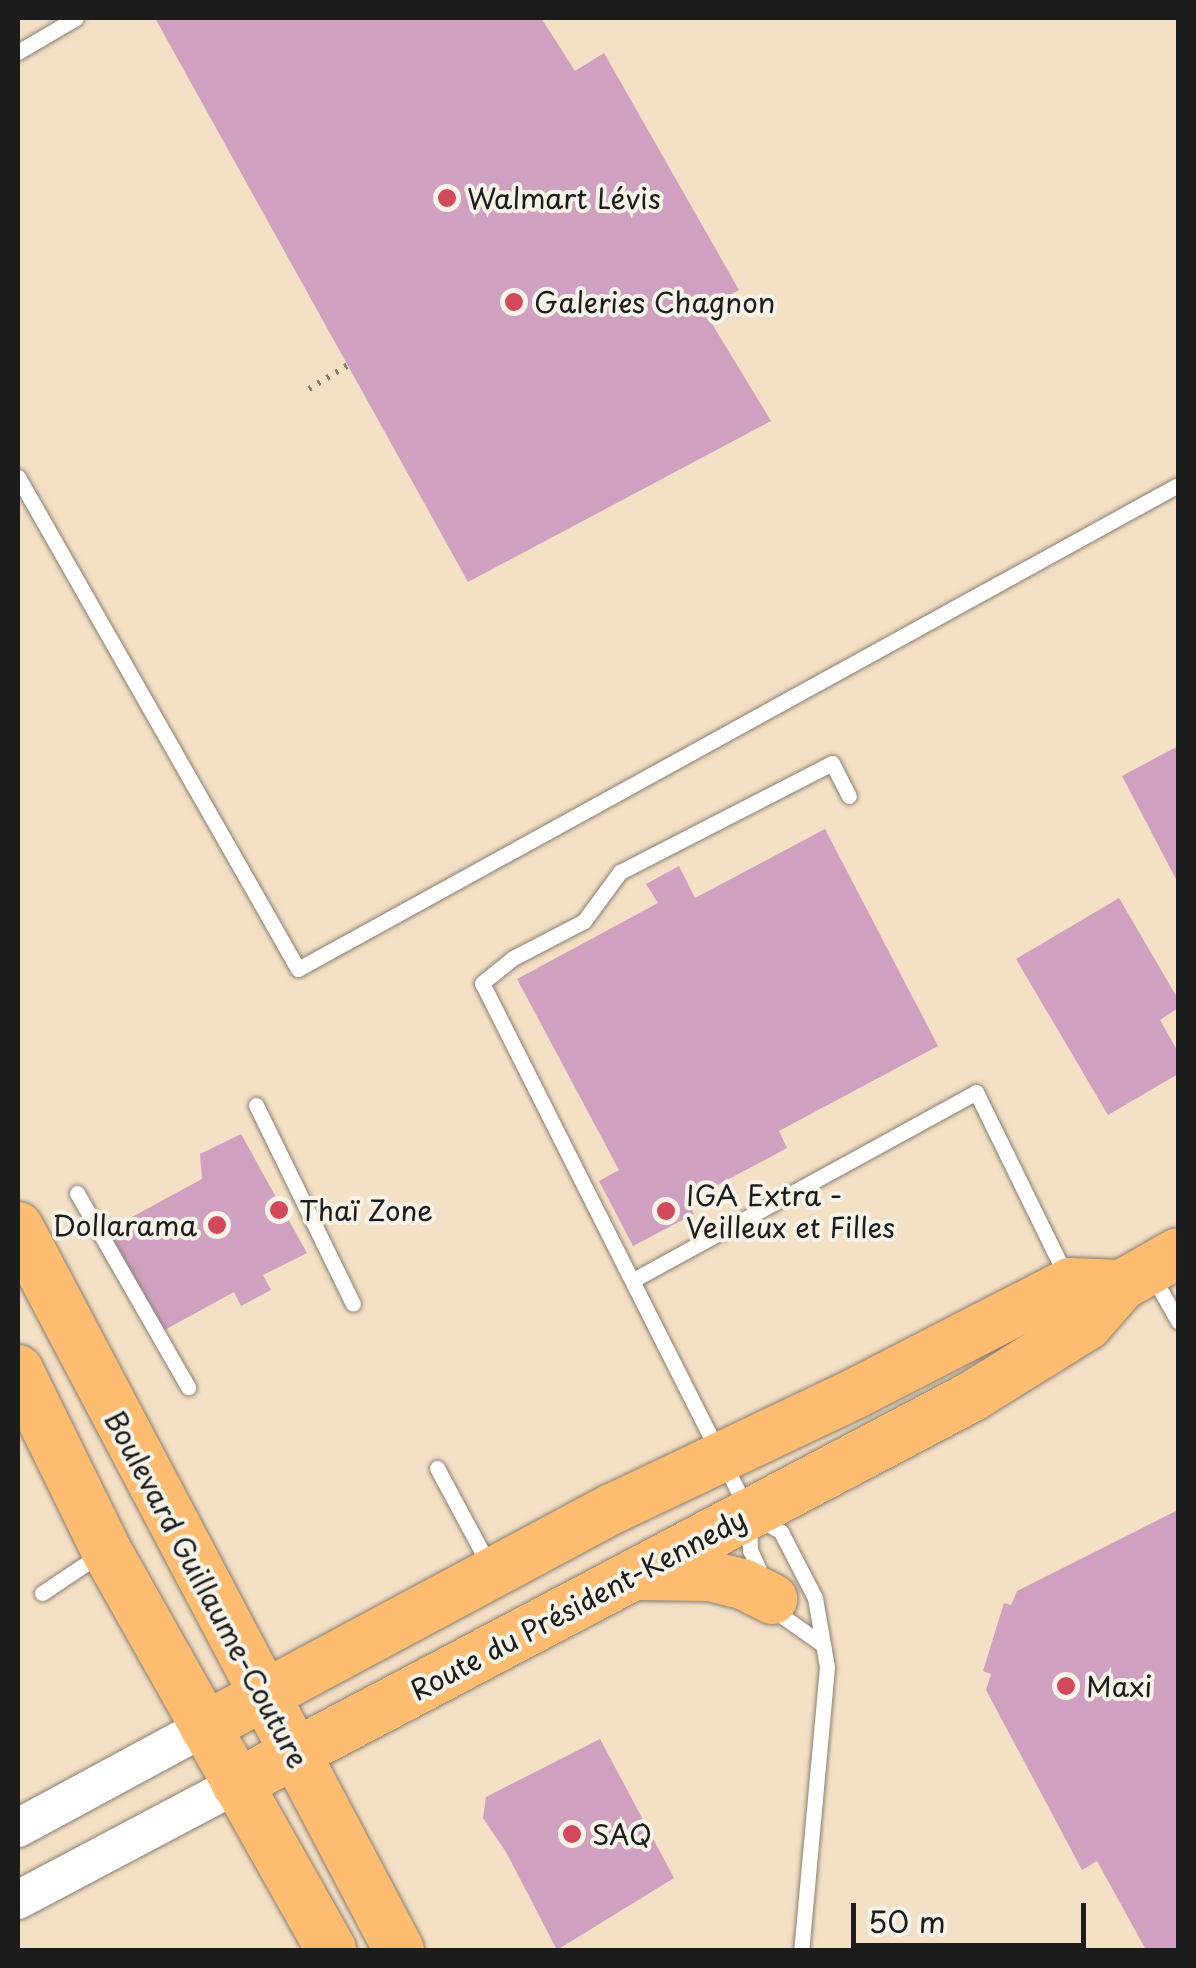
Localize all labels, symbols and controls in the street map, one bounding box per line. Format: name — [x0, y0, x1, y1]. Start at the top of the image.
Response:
place label: Walmart Lévis — [467, 181, 659, 215]
marker: Walmart Lévis — [436, 187, 458, 209]
place label: Galeries Chagnon — [534, 285, 777, 319]
marker: Galeries Chagnon — [503, 291, 525, 313]
place label: IGA Extra - Veilleux et Filles — [686, 1178, 898, 1244]
place label: Thaï Zone — [299, 1193, 434, 1227]
marker: Thaï Zone — [268, 1199, 290, 1221]
marker: IGA Extra - Veilleux et Filles — [655, 1200, 677, 1222]
place label: Dollarama — [52, 1208, 197, 1242]
marker: Dollarama — [206, 1214, 228, 1236]
street label: Boulevard Guillaume-Couture — [99, 1405, 315, 1773]
street label: Route du Président-Kennedy — [403, 1500, 753, 1708]
place label: Maxi — [1086, 1669, 1152, 1703]
marker: Maxi — [1055, 1675, 1077, 1697]
place label: SAQ — [592, 1817, 652, 1851]
marker: SAQ — [561, 1823, 583, 1845]
scale bar — [856, 1883, 1091, 1945]
text: 50 m — [868, 1898, 946, 1943]

